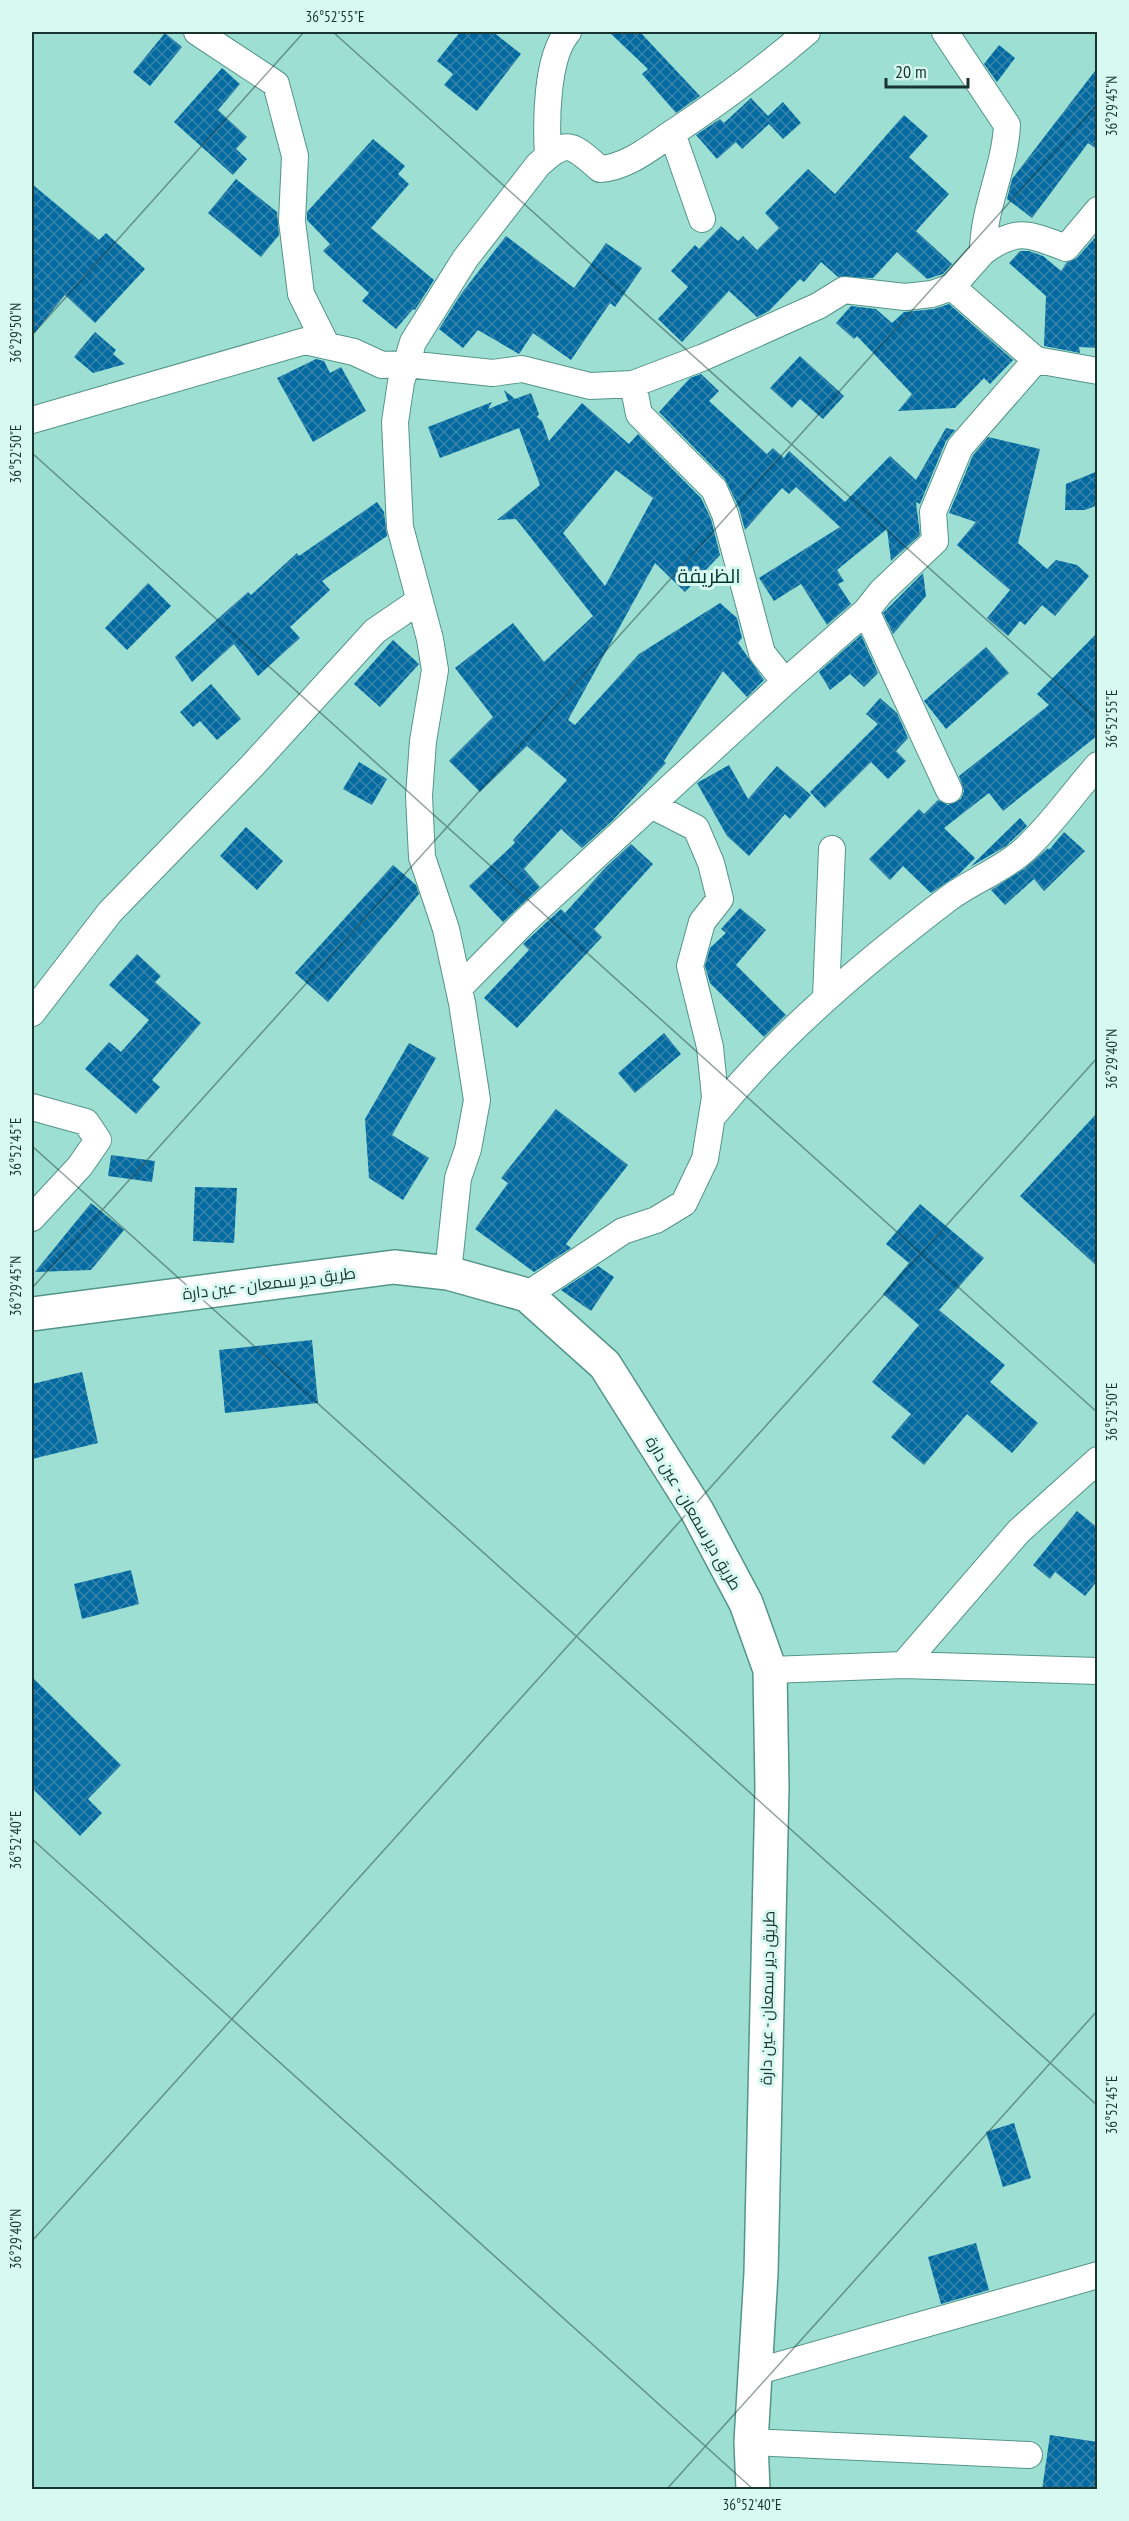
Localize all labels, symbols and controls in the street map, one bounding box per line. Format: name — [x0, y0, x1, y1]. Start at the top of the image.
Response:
text: 36°52'55"E — [305, 7, 365, 26]
scale bar — [886, 51, 968, 89]
text: 20 m — [895, 60, 927, 83]
text: 36°29'45"N — [1102, 76, 1121, 136]
text: 36°29'50"N — [6, 303, 25, 363]
text: 36°52'50"E — [6, 424, 25, 484]
district label: الظريفة — [677, 563, 741, 589]
text: 36°52'55"E — [1102, 689, 1121, 749]
text: 36°29'40"N — [1102, 1029, 1121, 1089]
text: 36°52'45"E — [6, 1117, 25, 1177]
text: 36°29'45"N — [6, 1256, 25, 1316]
street label: طريق دير سمعان - عين دارة — [181, 1262, 357, 1305]
text: 36°52'50"E — [1102, 1382, 1121, 1442]
street label: طريق دير سمعان - عين دارة — [641, 1433, 746, 1594]
text: 36°52'40"E — [6, 1810, 25, 1870]
street label: طريق دير سمعان - عين دارة — [755, 1911, 780, 2085]
text: 36°52'45"E — [1102, 2075, 1121, 2135]
text: 36°29'40"N — [6, 2209, 25, 2269]
text: 36°52'40"E — [722, 2495, 782, 2514]

